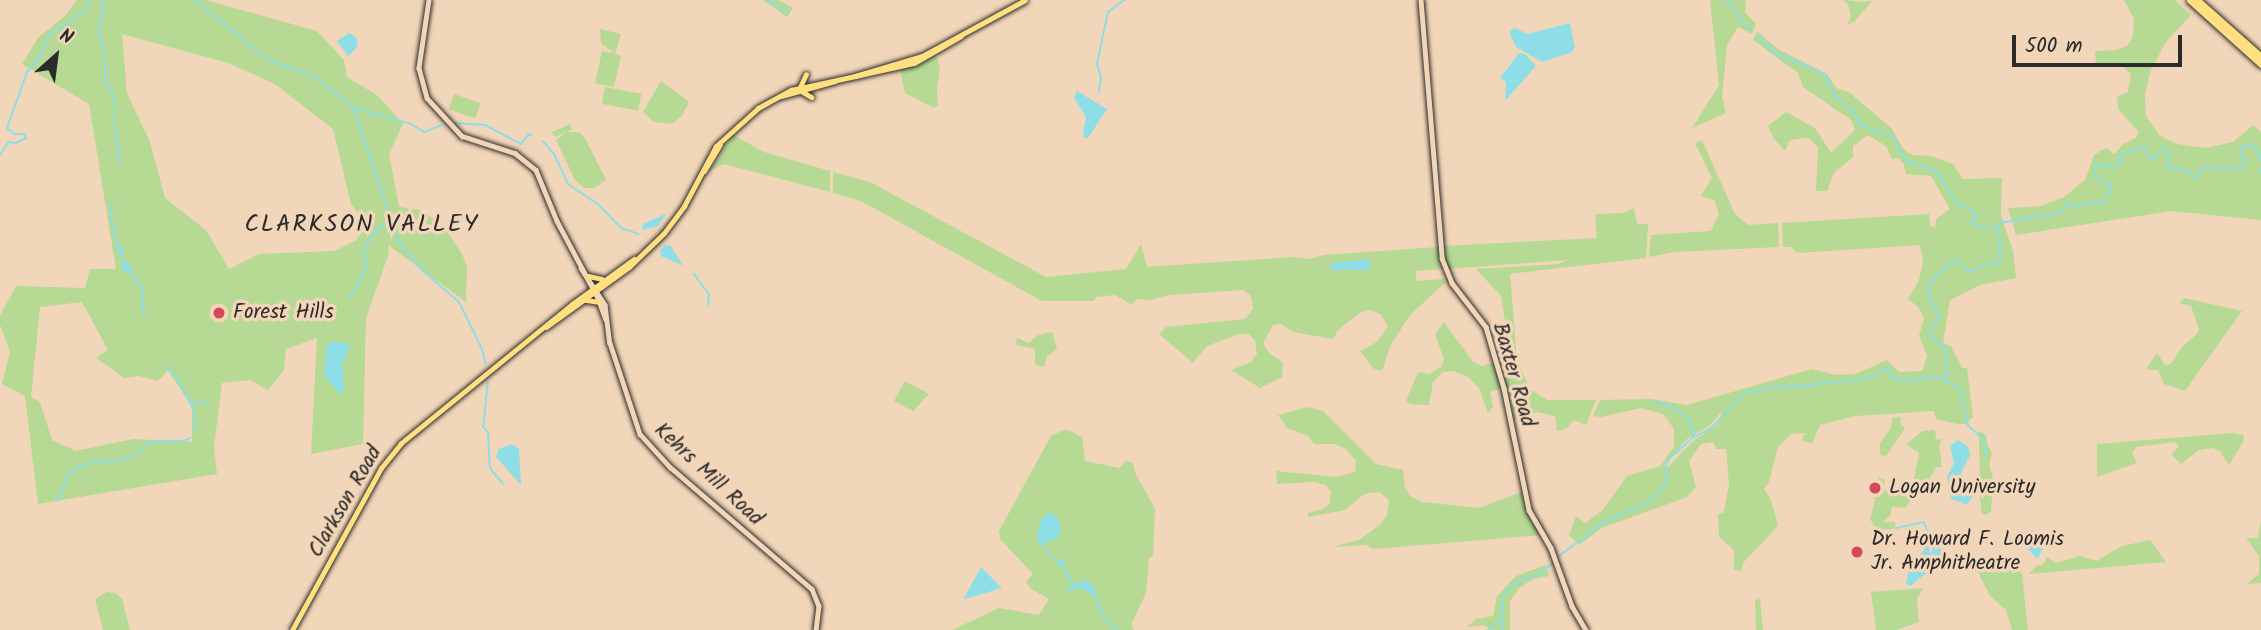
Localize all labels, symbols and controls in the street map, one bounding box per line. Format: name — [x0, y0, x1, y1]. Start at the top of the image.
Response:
north arrow — [21, 21, 91, 91]
text: N — [54, 21, 78, 54]
scale bar — [2016, 21, 2186, 65]
text: 500 m — [2025, 30, 2082, 63]
district label: CLARKSON VALLEY — [246, 211, 478, 239]
place label: Forest Hills — [233, 300, 334, 326]
marker: Forest Hills — [211, 305, 227, 321]
street label: Baxter Road — [1486, 320, 1540, 430]
street label: Kehrs Mill Road — [648, 418, 768, 532]
street label: Clarkson Road — [304, 442, 388, 562]
place label: Logan University — [1889, 475, 2035, 501]
marker: Logan University — [1867, 480, 1883, 496]
place label: Dr. Howard F. Loomis Jr. Amphitheatre — [1871, 527, 2064, 577]
marker: Dr. Howard F. Loomis Jr. Amphitheatre — [1849, 544, 1865, 560]

